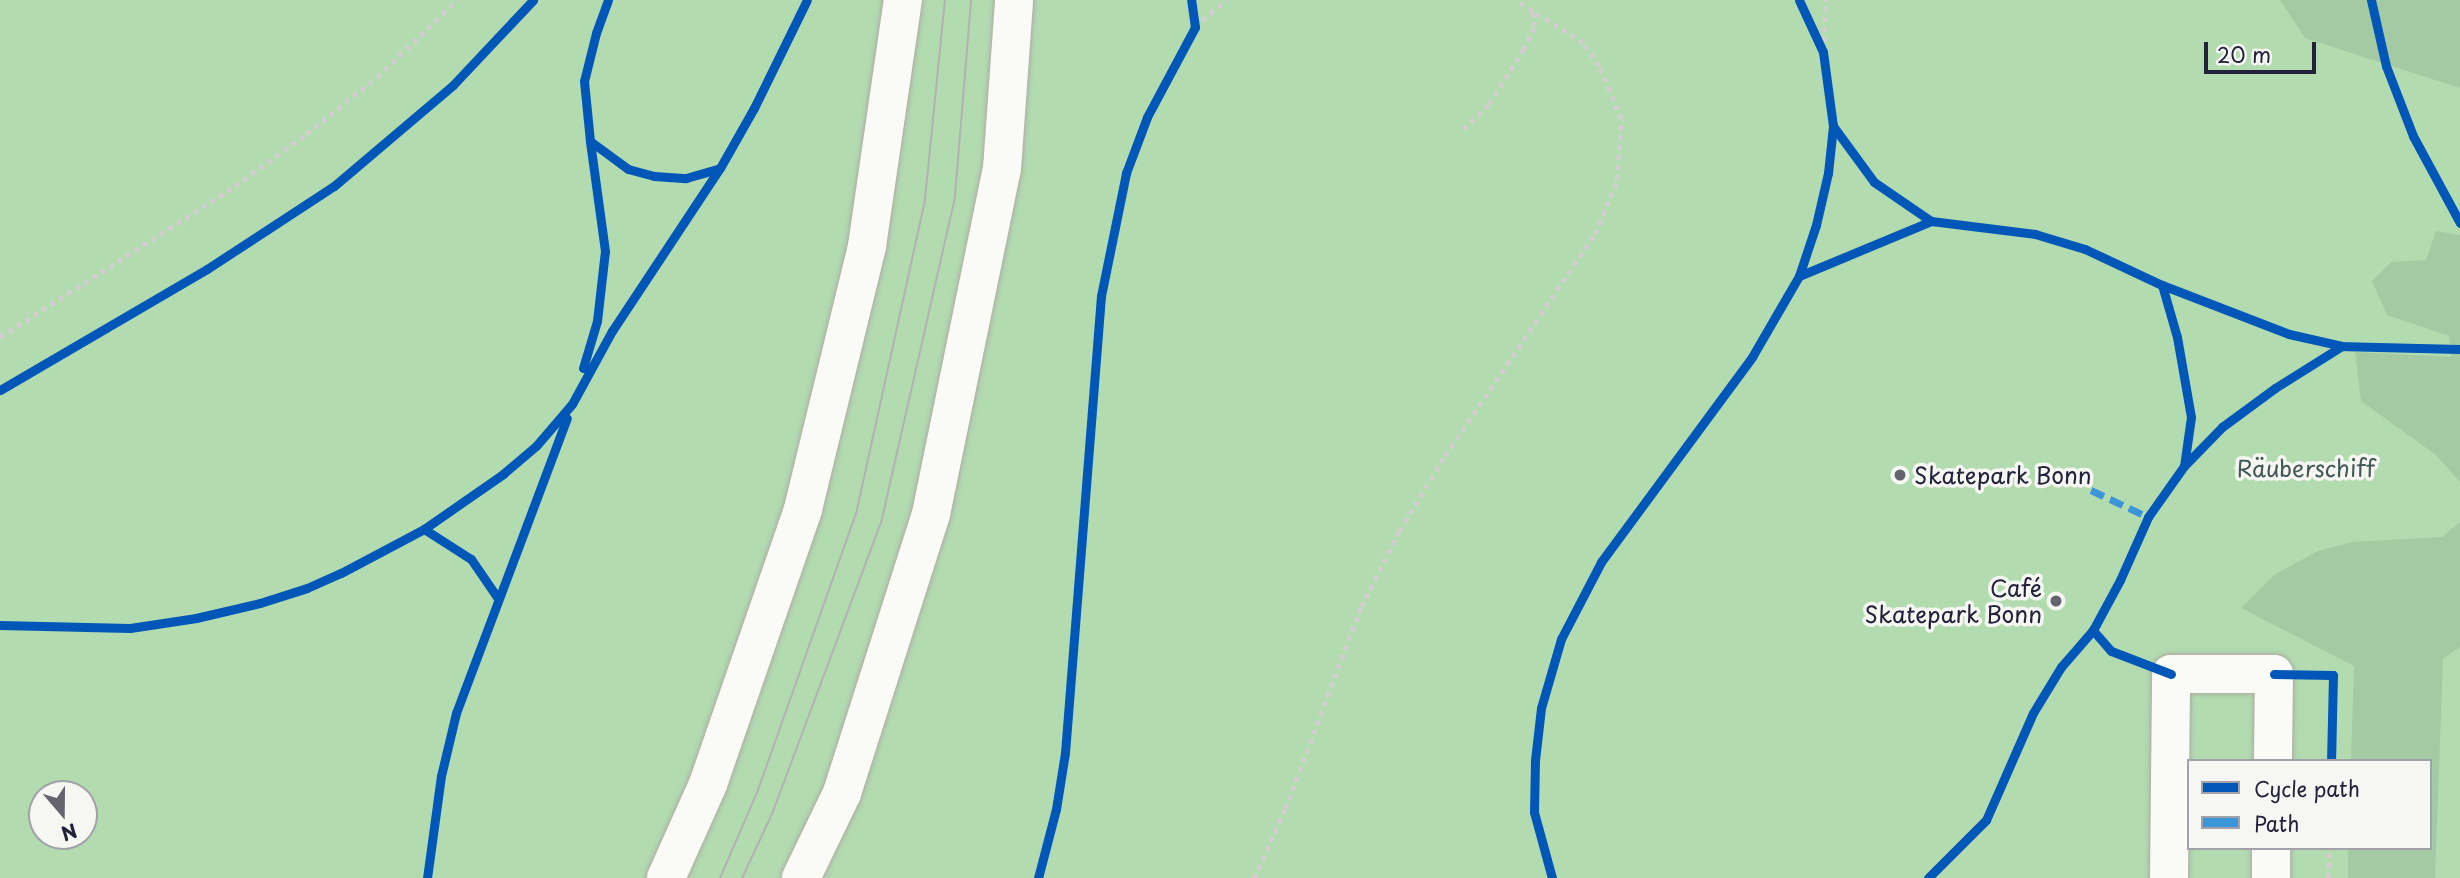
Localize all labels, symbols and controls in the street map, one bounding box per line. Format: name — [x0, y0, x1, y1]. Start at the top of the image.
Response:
scale bar — [2208, 28, 2320, 72]
text: 20 m — [2217, 38, 2271, 70]
park label: Räuberschiff — [2237, 454, 2375, 482]
place label: Skatepark Bonn — [1914, 461, 2092, 489]
marker: Skatepark Bonn — [1892, 467, 1908, 483]
place label: Café Skatepark Bonn — [1864, 574, 2042, 628]
marker: Café Skatepark Bonn — [2048, 593, 2064, 609]
legend — [2187, 759, 2432, 850]
text: Cycle path — [2254, 772, 2360, 804]
north arrow — [28, 780, 98, 850]
text: Path — [2254, 807, 2299, 839]
text: N — [58, 817, 81, 849]

